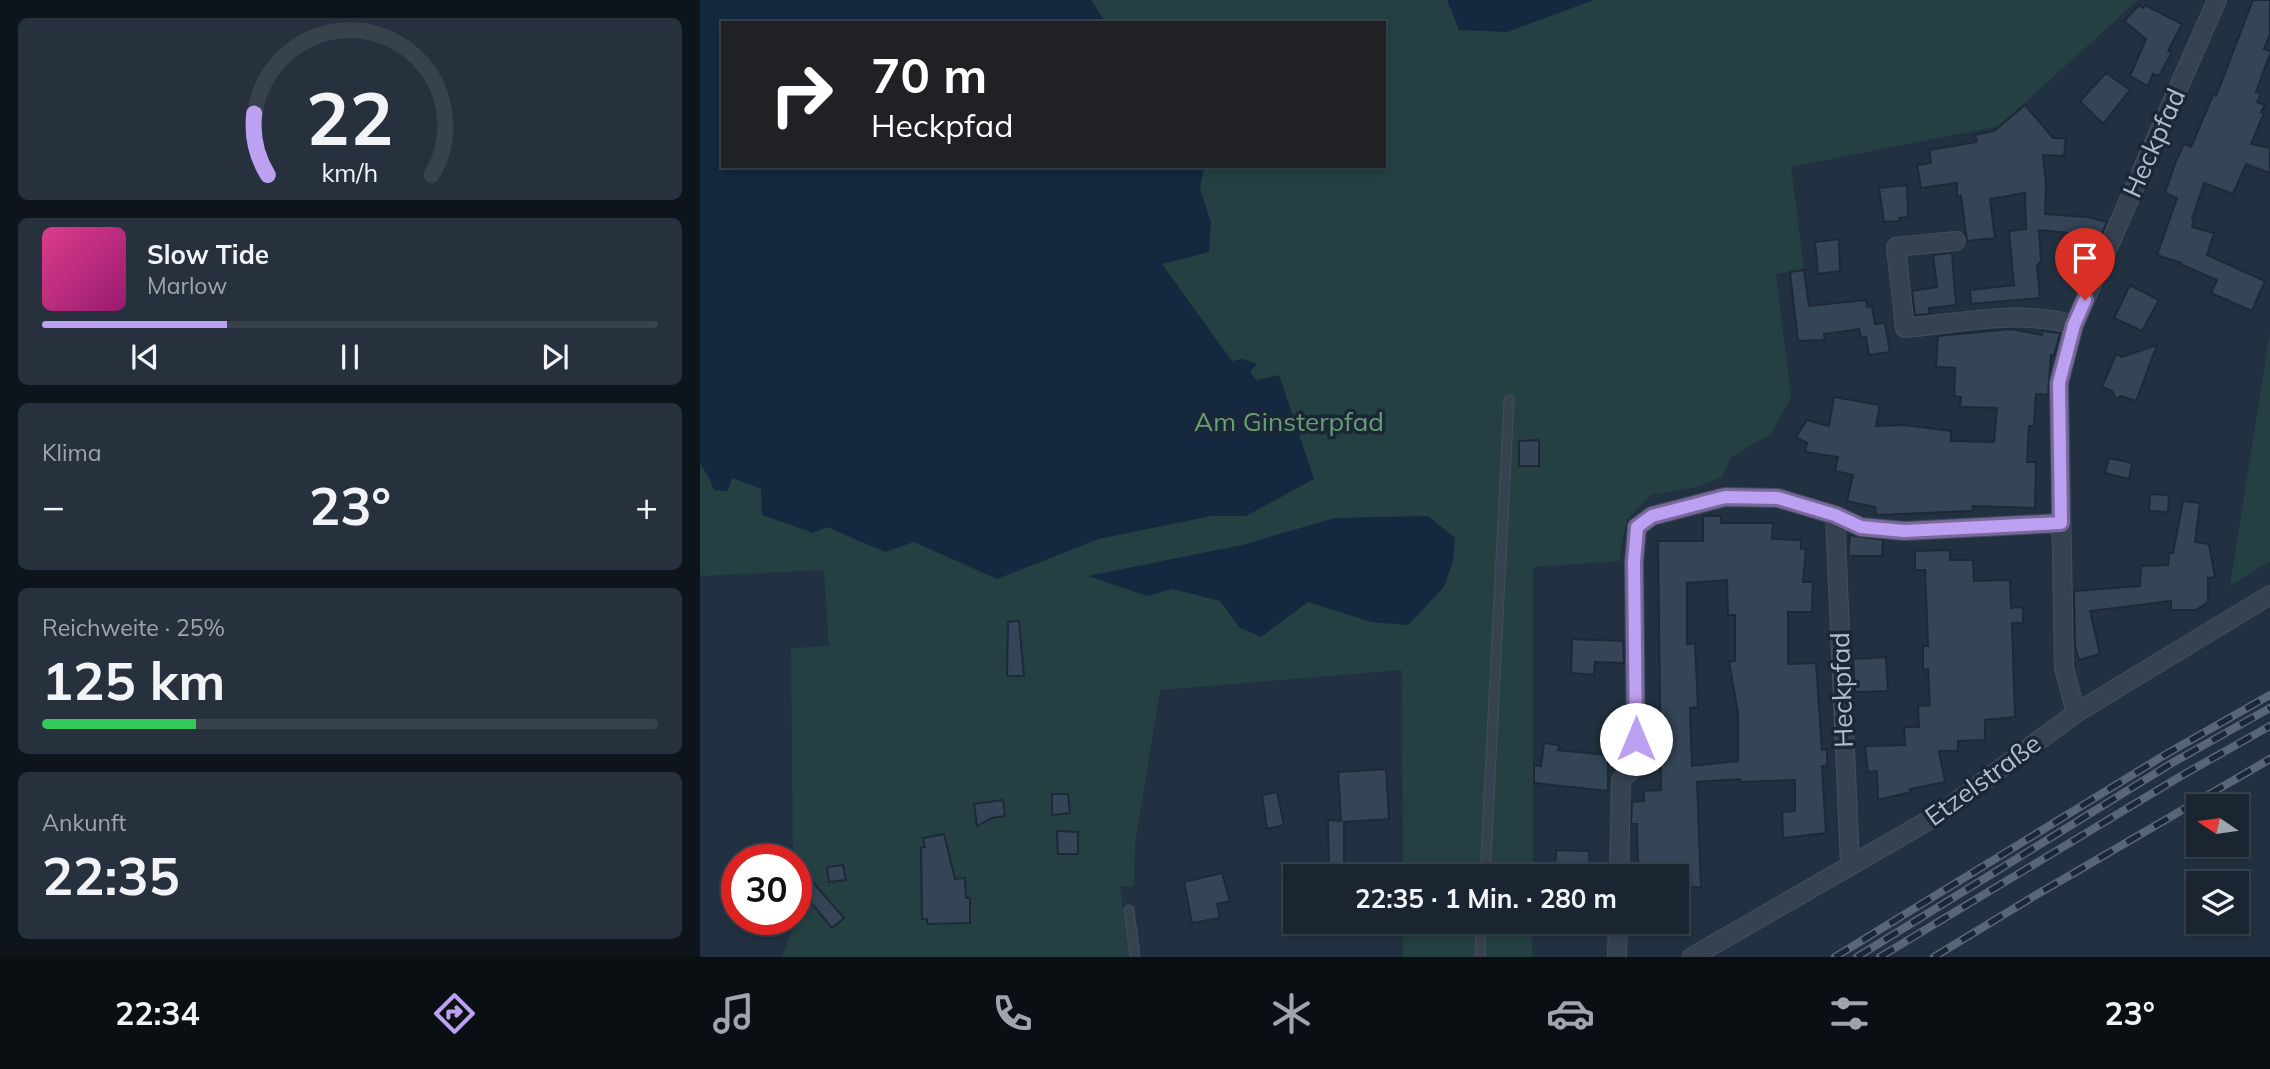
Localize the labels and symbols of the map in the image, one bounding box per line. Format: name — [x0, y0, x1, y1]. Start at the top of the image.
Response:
street label: Heckpfad — [2115, 83, 2192, 202]
pin — [2055, 228, 2115, 300]
park label: Am Ginsterpfad — [1194, 405, 1384, 438]
street label: Heckpfad — [1823, 632, 1860, 748]
position arrow — [1599, 702, 1673, 776]
street label: Etzelstraße — [1918, 726, 2047, 833]
north arrow — [2186, 794, 2249, 858]
speed limit sign: 30 — [721, 844, 812, 935]

